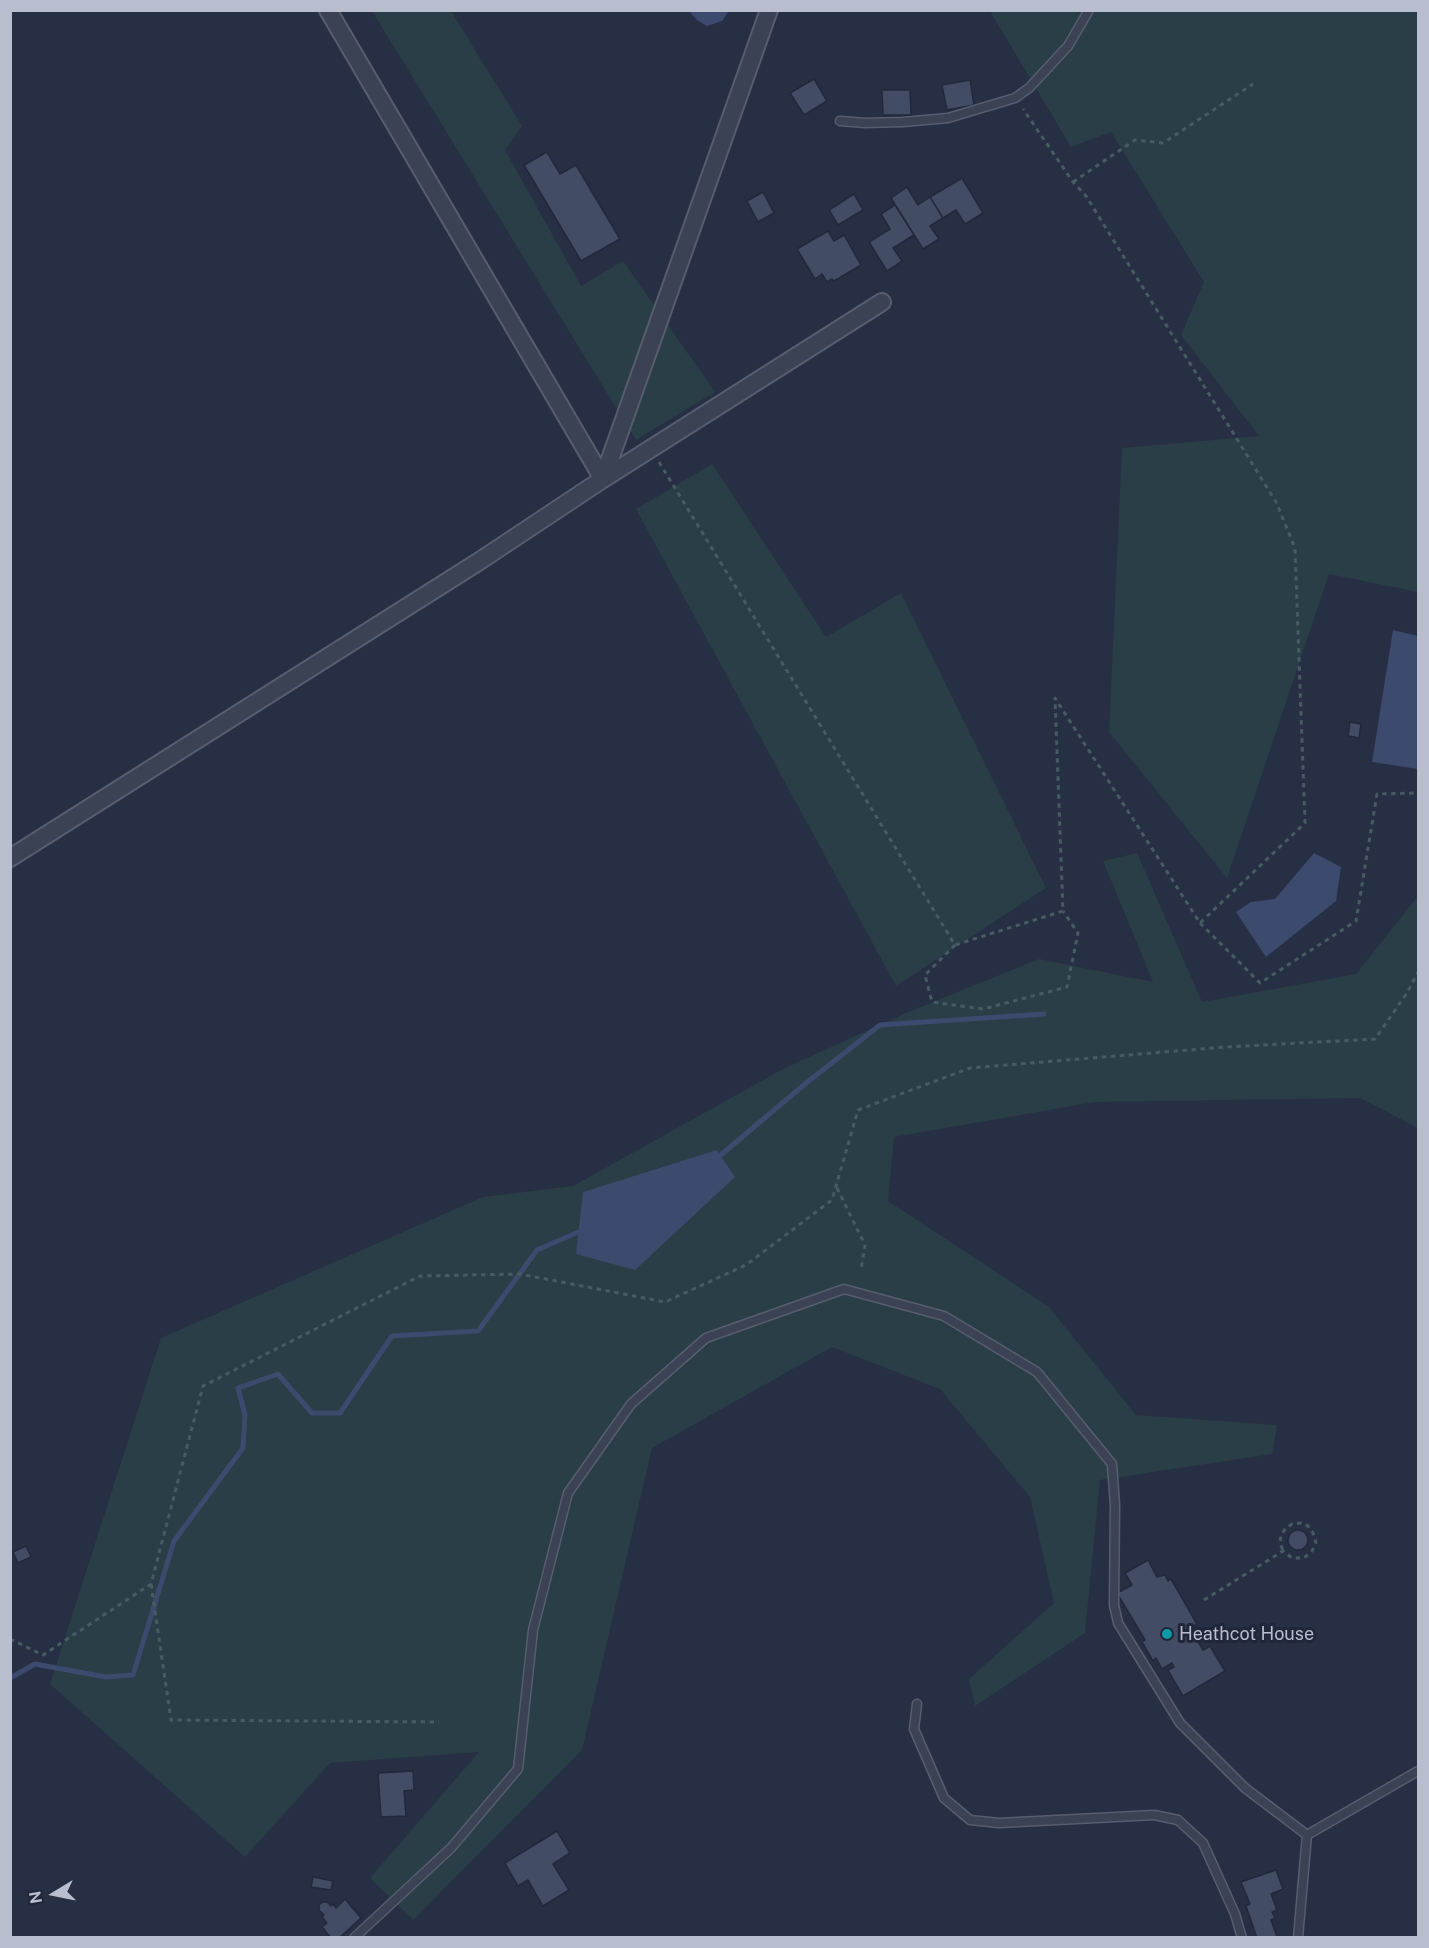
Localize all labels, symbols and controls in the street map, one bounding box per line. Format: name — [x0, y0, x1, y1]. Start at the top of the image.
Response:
place label: Heathcot House — [1179, 1623, 1314, 1645]
marker: Heathcot House — [1160, 1627, 1174, 1641]
north arrow — [24, 1864, 84, 1924]
text: N — [25, 1889, 46, 1905]

